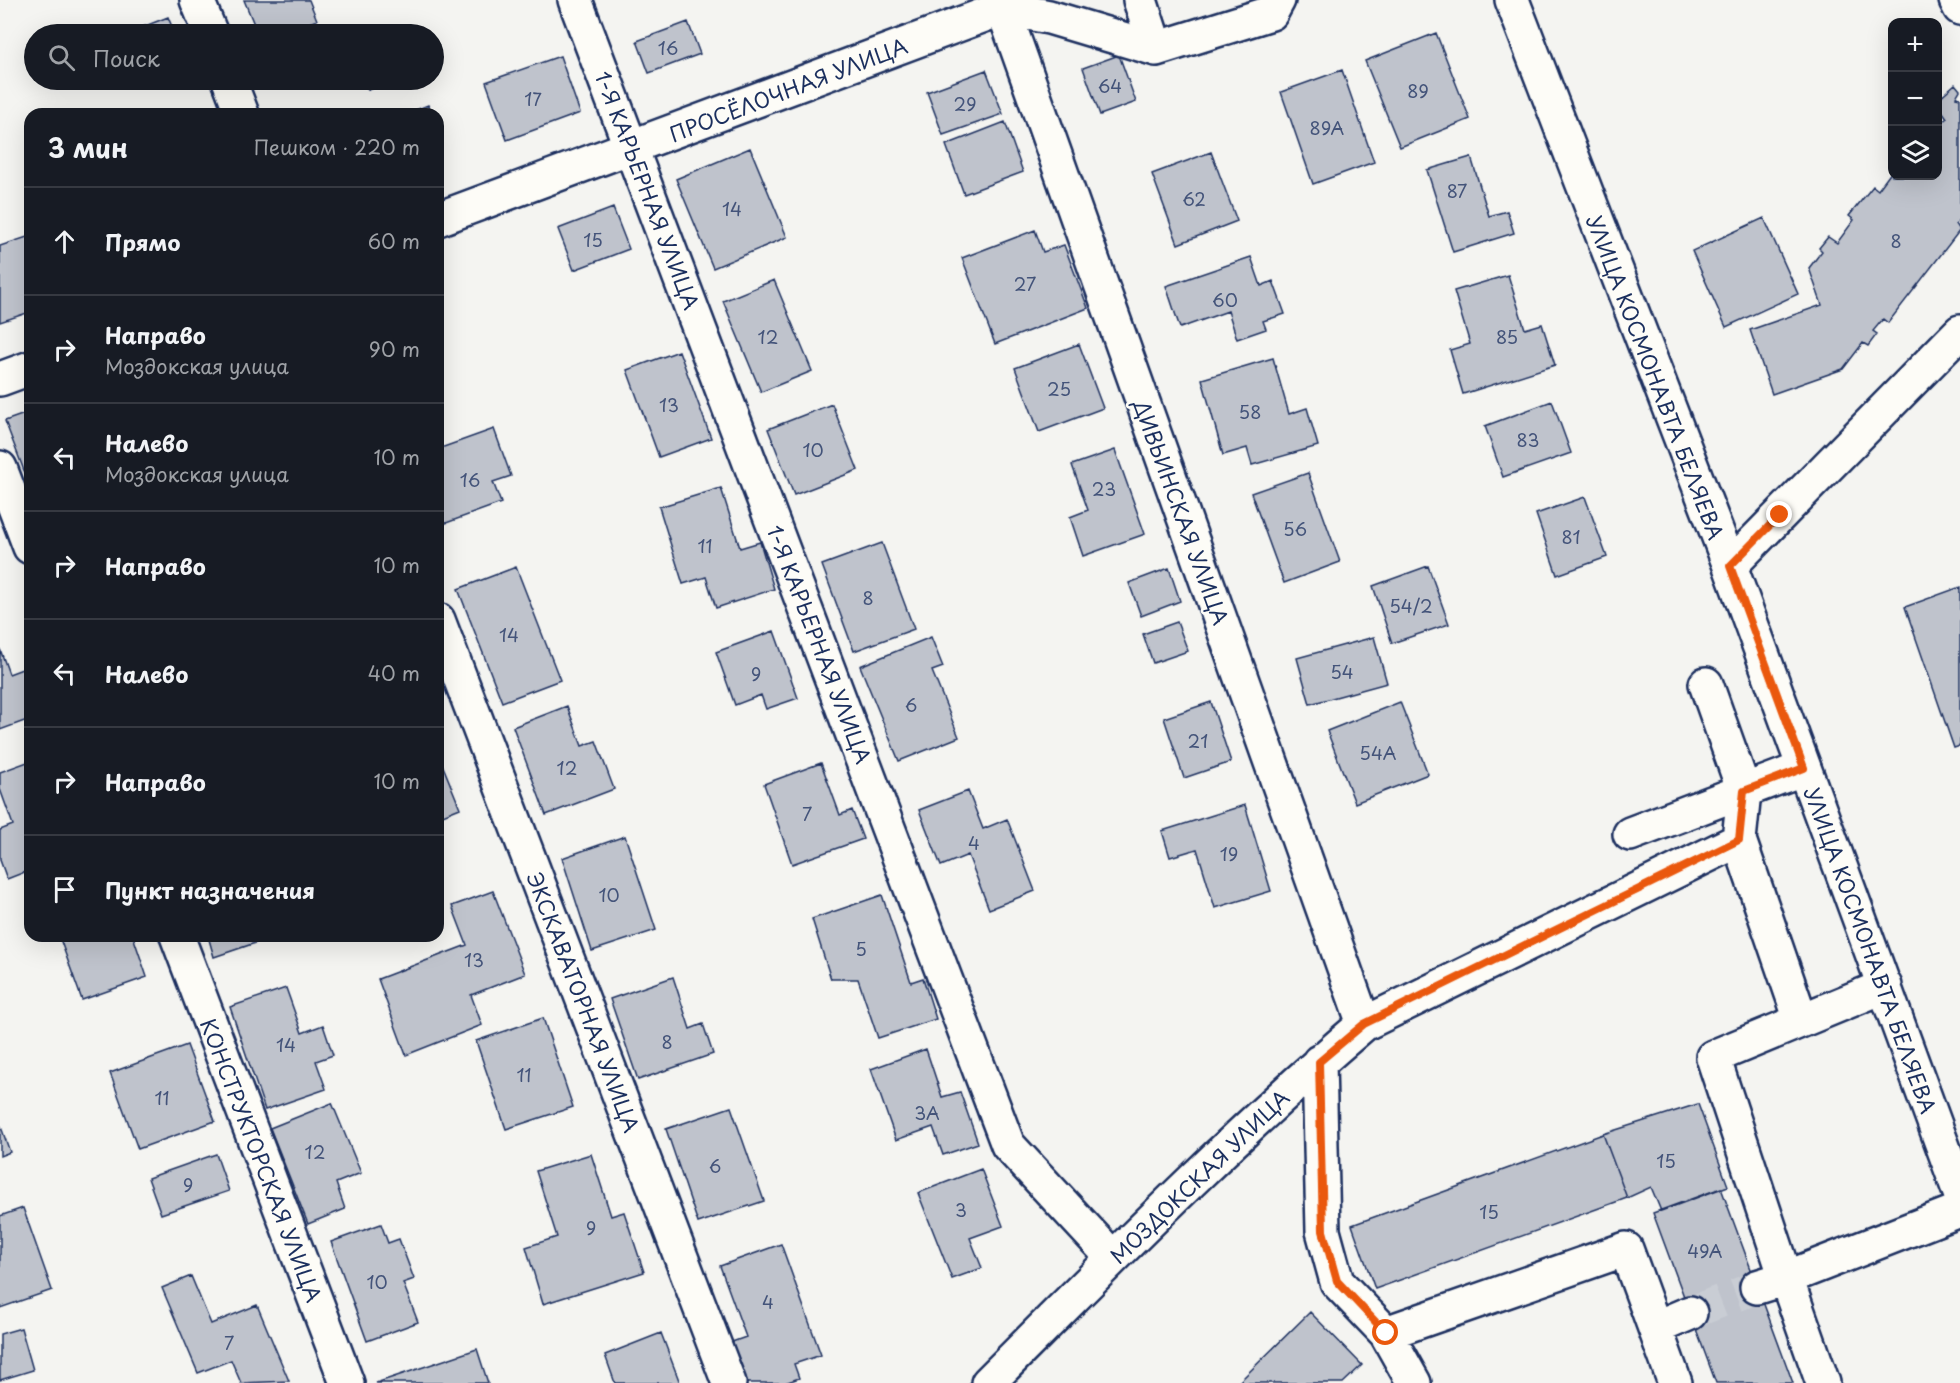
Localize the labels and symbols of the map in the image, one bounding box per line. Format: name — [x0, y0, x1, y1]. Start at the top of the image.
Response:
street label: ПРОСЁЛОЧНАЯ УЛИЦА — [664, 29, 912, 149]
house number: 16 — [658, 34, 678, 61]
street label: 1-Я КАРЬЕРНАЯ УЛИЦА — [588, 66, 708, 314]
house number: 64 — [1098, 72, 1122, 99]
house number: 89 — [1407, 77, 1429, 104]
house number: 17 — [524, 85, 542, 112]
house number: 29 — [954, 90, 976, 117]
house number: 89А — [1310, 114, 1345, 141]
house number: 87 — [1447, 177, 1467, 204]
house number: 62 — [1182, 185, 1206, 212]
house number: 14 — [722, 195, 742, 222]
street label: УЛИЦА КОСМОНАВТА БЕЛЯЕВА — [1579, 210, 1733, 544]
house number: 15 — [583, 226, 603, 253]
house number: 8 — [1890, 227, 1902, 254]
house number: 27 — [1014, 270, 1036, 297]
house number: 60 — [1212, 286, 1238, 313]
house number: 12 — [758, 323, 778, 350]
house number: 85 — [1496, 323, 1518, 350]
house number: 25 — [1047, 375, 1071, 402]
house number: 13 — [659, 391, 679, 418]
street label: ДИВЬИНСКАЯ УЛИЦА — [1126, 394, 1238, 629]
house number: 58 — [1239, 398, 1261, 425]
house number: 83 — [1517, 426, 1539, 453]
house number: 10 — [802, 436, 824, 463]
house number: 16 — [460, 466, 480, 493]
house number: 23 — [1092, 475, 1116, 502]
route end — [1766, 501, 1792, 527]
house number: 56 — [1283, 515, 1307, 542]
street label: 1-Я КАРЬЕРНАЯ УЛИЦА — [760, 520, 880, 768]
house number: 81 — [1561, 523, 1581, 550]
house number: 11 — [697, 532, 713, 559]
house number: 8 — [862, 584, 874, 611]
house number: 54/2 — [1389, 592, 1433, 619]
house number: 14 — [499, 621, 519, 648]
house number: 54 — [1330, 658, 1354, 685]
house number: 9 — [751, 660, 761, 687]
house number: 6 — [905, 691, 917, 718]
house number: 21 — [1188, 727, 1208, 754]
house number: 54А — [1359, 739, 1397, 766]
house number: 12 — [557, 754, 577, 781]
street label: УЛИЦА КОСМОНАВТА БЕЛЯЕВА — [1797, 782, 1945, 1118]
house number: 7 — [802, 800, 812, 827]
house number: 4 — [968, 829, 980, 856]
house number: 19 — [1220, 840, 1238, 867]
street label: ЭКСКАВАТОРНАЯ УЛИЦА — [520, 867, 648, 1137]
house number: 10 — [598, 881, 620, 908]
house number: 5 — [855, 935, 867, 962]
house number: 13 — [464, 946, 484, 973]
street label: КОНСТРУКТОРСКАЯ УЛИЦА — [193, 1014, 331, 1306]
house number: 8 — [661, 1028, 673, 1055]
house number: 14 — [276, 1031, 296, 1058]
house number: 11 — [516, 1061, 532, 1088]
street label: МОЗДОКСКАЯ УЛИЦА — [1102, 1082, 1296, 1270]
house number: 11 — [154, 1084, 170, 1111]
house number: 3А — [914, 1099, 940, 1126]
house number: 12 — [305, 1138, 325, 1165]
house number: 15 — [1656, 1147, 1676, 1174]
house number: 6 — [709, 1152, 721, 1179]
house number: 9 — [183, 1171, 193, 1198]
house number: 3 — [955, 1196, 967, 1223]
house number: 15 — [1479, 1198, 1499, 1225]
house number: 9 — [586, 1214, 596, 1241]
house number: 49А — [1687, 1237, 1723, 1264]
house number: 10 — [366, 1268, 388, 1295]
house number: 4 — [762, 1288, 774, 1315]
route start — [1372, 1319, 1398, 1345]
house number: 7 — [224, 1329, 234, 1356]

